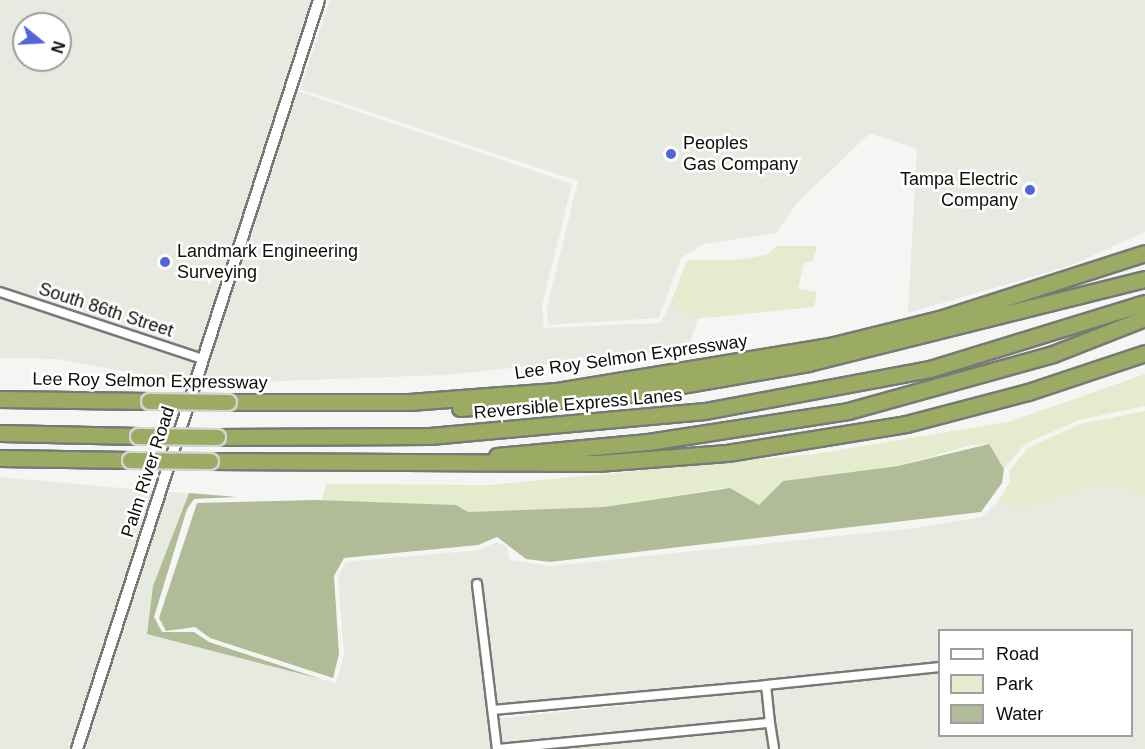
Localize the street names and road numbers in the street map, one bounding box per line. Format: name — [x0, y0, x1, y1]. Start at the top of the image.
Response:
street label: South 86th Street — [36, 278, 176, 342]
street label: Lee Roy Selmon Expressway — [513, 330, 749, 384]
street label: Lee Roy Selmon Expressway — [32, 368, 268, 394]
street label: Reversible Express Lanes — [473, 384, 683, 424]
street label: Palm River Road — [117, 404, 179, 540]

